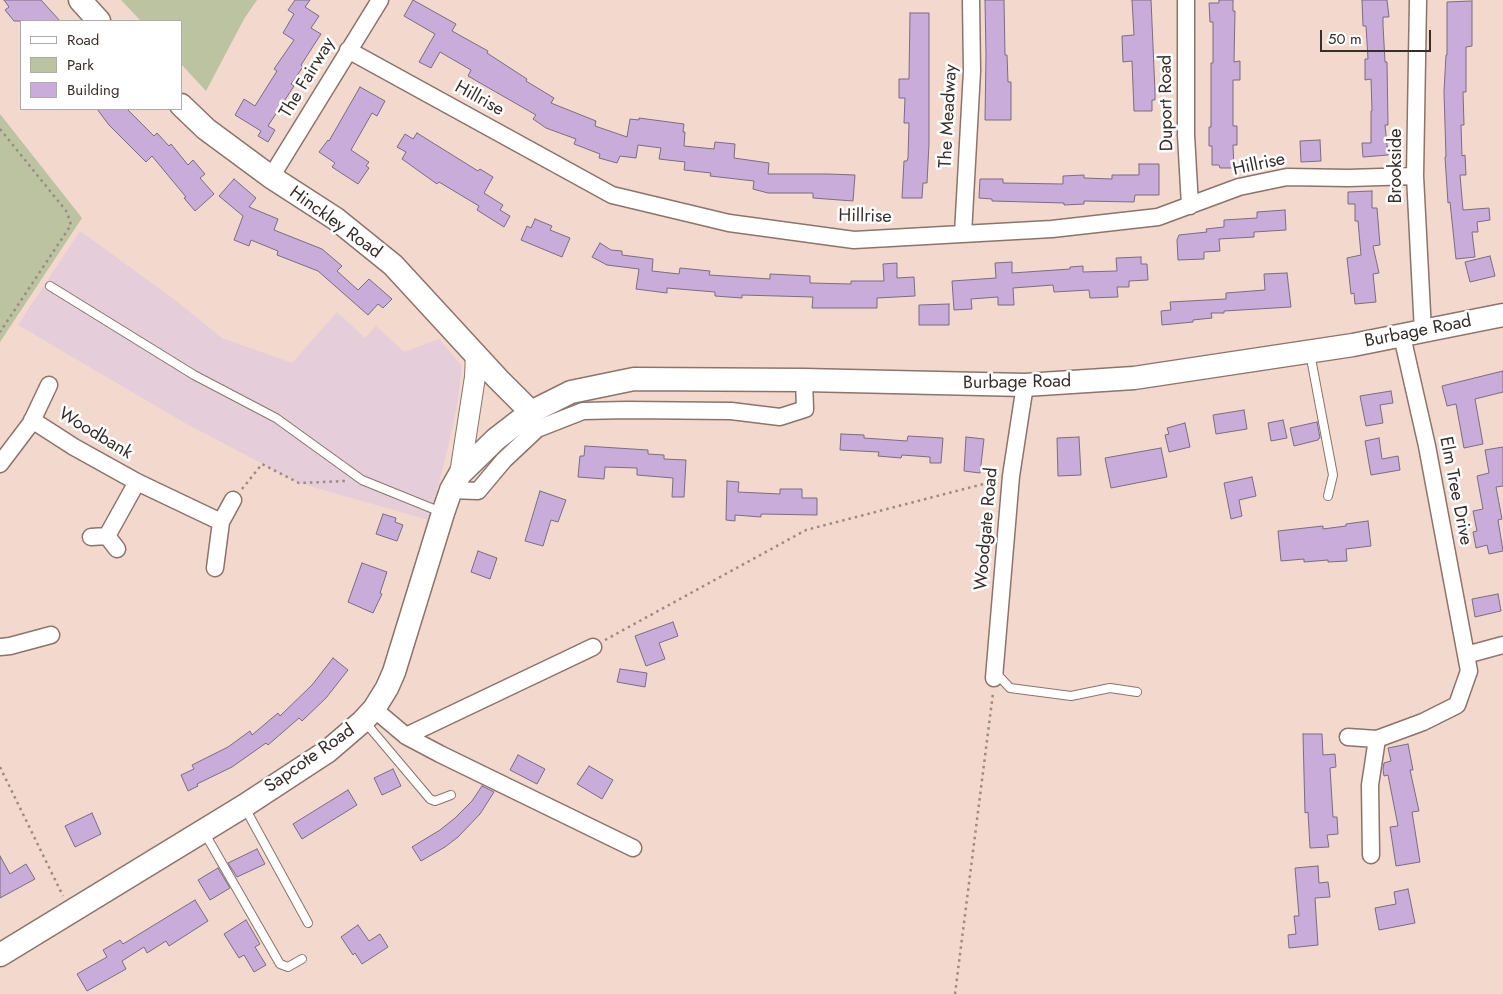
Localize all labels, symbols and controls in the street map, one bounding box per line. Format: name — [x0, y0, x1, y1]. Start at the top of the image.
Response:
legend — [20, 20, 182, 110]
scale bar — [1323, 20, 1434, 52]
text: 50 m — [1328, 28, 1362, 50]
text: Road — [67, 29, 99, 51]
street label: The Fairway — [276, 34, 340, 122]
text: Park — [67, 54, 94, 76]
street label: Duport Road — [1155, 55, 1179, 151]
street label: The Meadway — [935, 64, 963, 168]
street label: Hillrise — [450, 77, 508, 121]
text: Building — [67, 79, 119, 101]
street label: Brookside — [1386, 129, 1408, 203]
street label: Hillrise — [1231, 149, 1287, 181]
street label: Hinckley Road — [285, 182, 385, 264]
street label: Hillrise — [838, 206, 892, 228]
street label: Burbage Road — [1363, 311, 1473, 353]
street label: Burbage Road — [963, 371, 1071, 395]
street label: Woodbank — [54, 403, 136, 465]
street label: Elm Tree Drive — [1434, 435, 1476, 547]
street label: Woodgate Road — [971, 467, 1003, 591]
street label: Sapcote Road — [261, 720, 359, 798]

